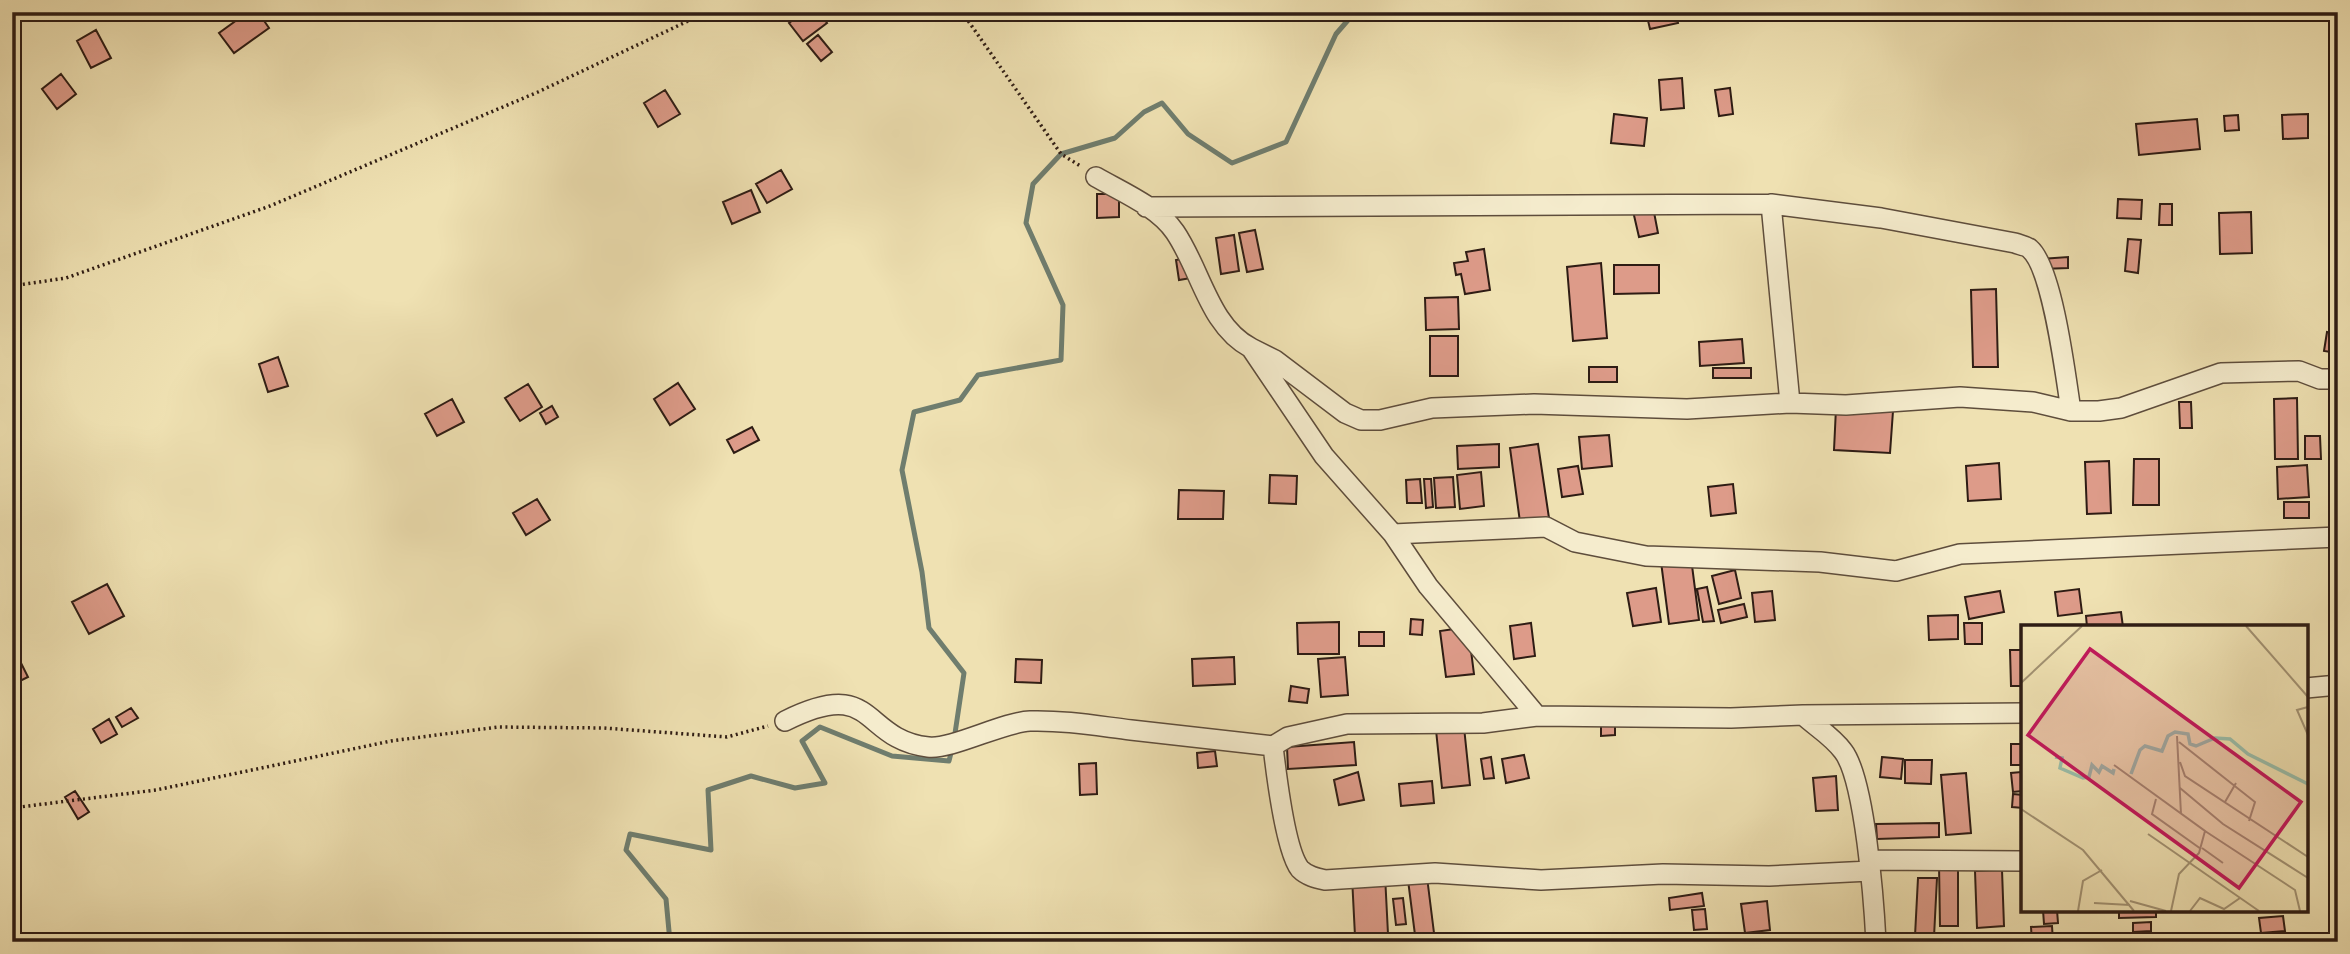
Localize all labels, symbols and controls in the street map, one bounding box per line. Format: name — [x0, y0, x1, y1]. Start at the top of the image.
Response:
inset map — [2021, 625, 2308, 912]

